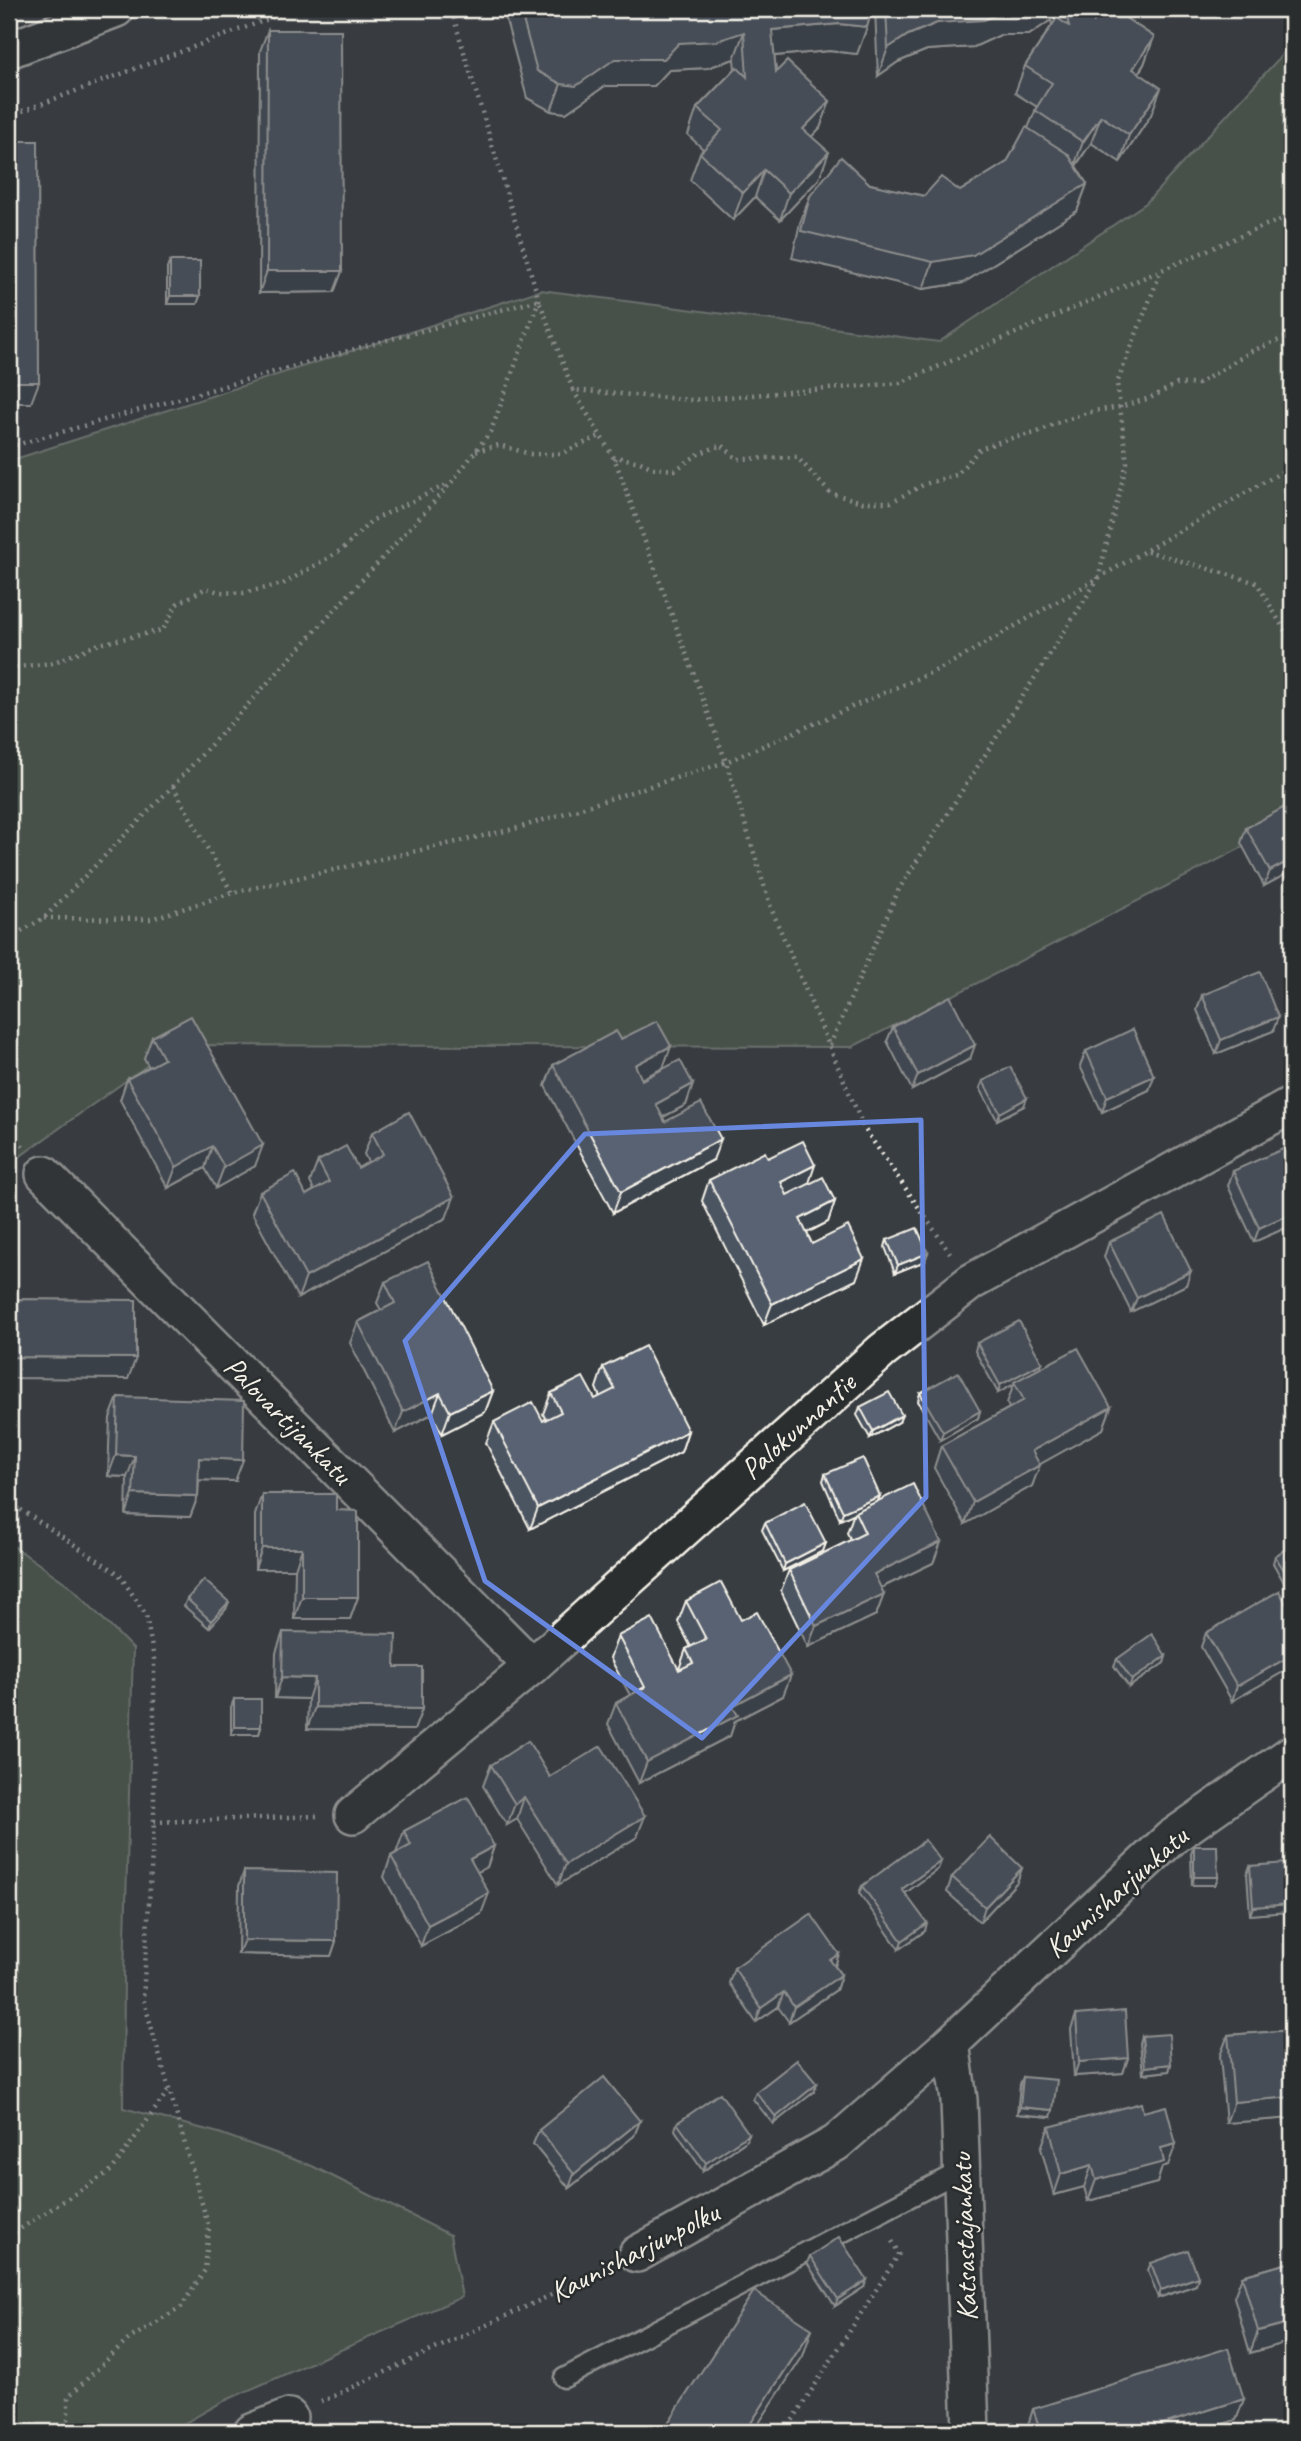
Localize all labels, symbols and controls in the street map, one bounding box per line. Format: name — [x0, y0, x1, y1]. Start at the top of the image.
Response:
street label: Palovartijankatu — [216, 1348, 362, 1494]
street label: Palokunnantie — [732, 1363, 865, 1488]
street label: Kaunisharjunkatu — [1036, 1816, 1197, 1966]
street label: Katsastajankatu — [942, 2150, 986, 2322]
street label: Kaunisharjunpolku — [543, 2192, 727, 2311]

